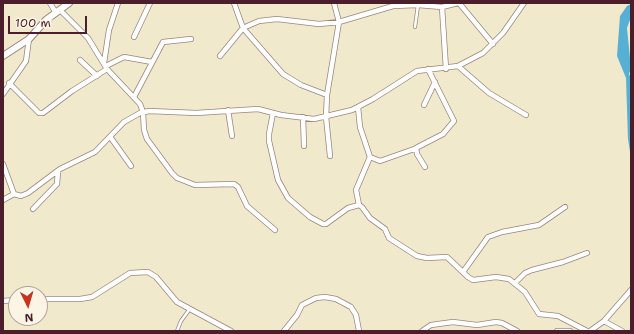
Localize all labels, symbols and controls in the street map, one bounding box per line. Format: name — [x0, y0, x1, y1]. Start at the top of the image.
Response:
scale bar — [10, 8, 89, 34]
text: 100 m — [15, 15, 51, 31]
north arrow — [8, 286, 48, 326]
text: N — [24, 310, 34, 325]

